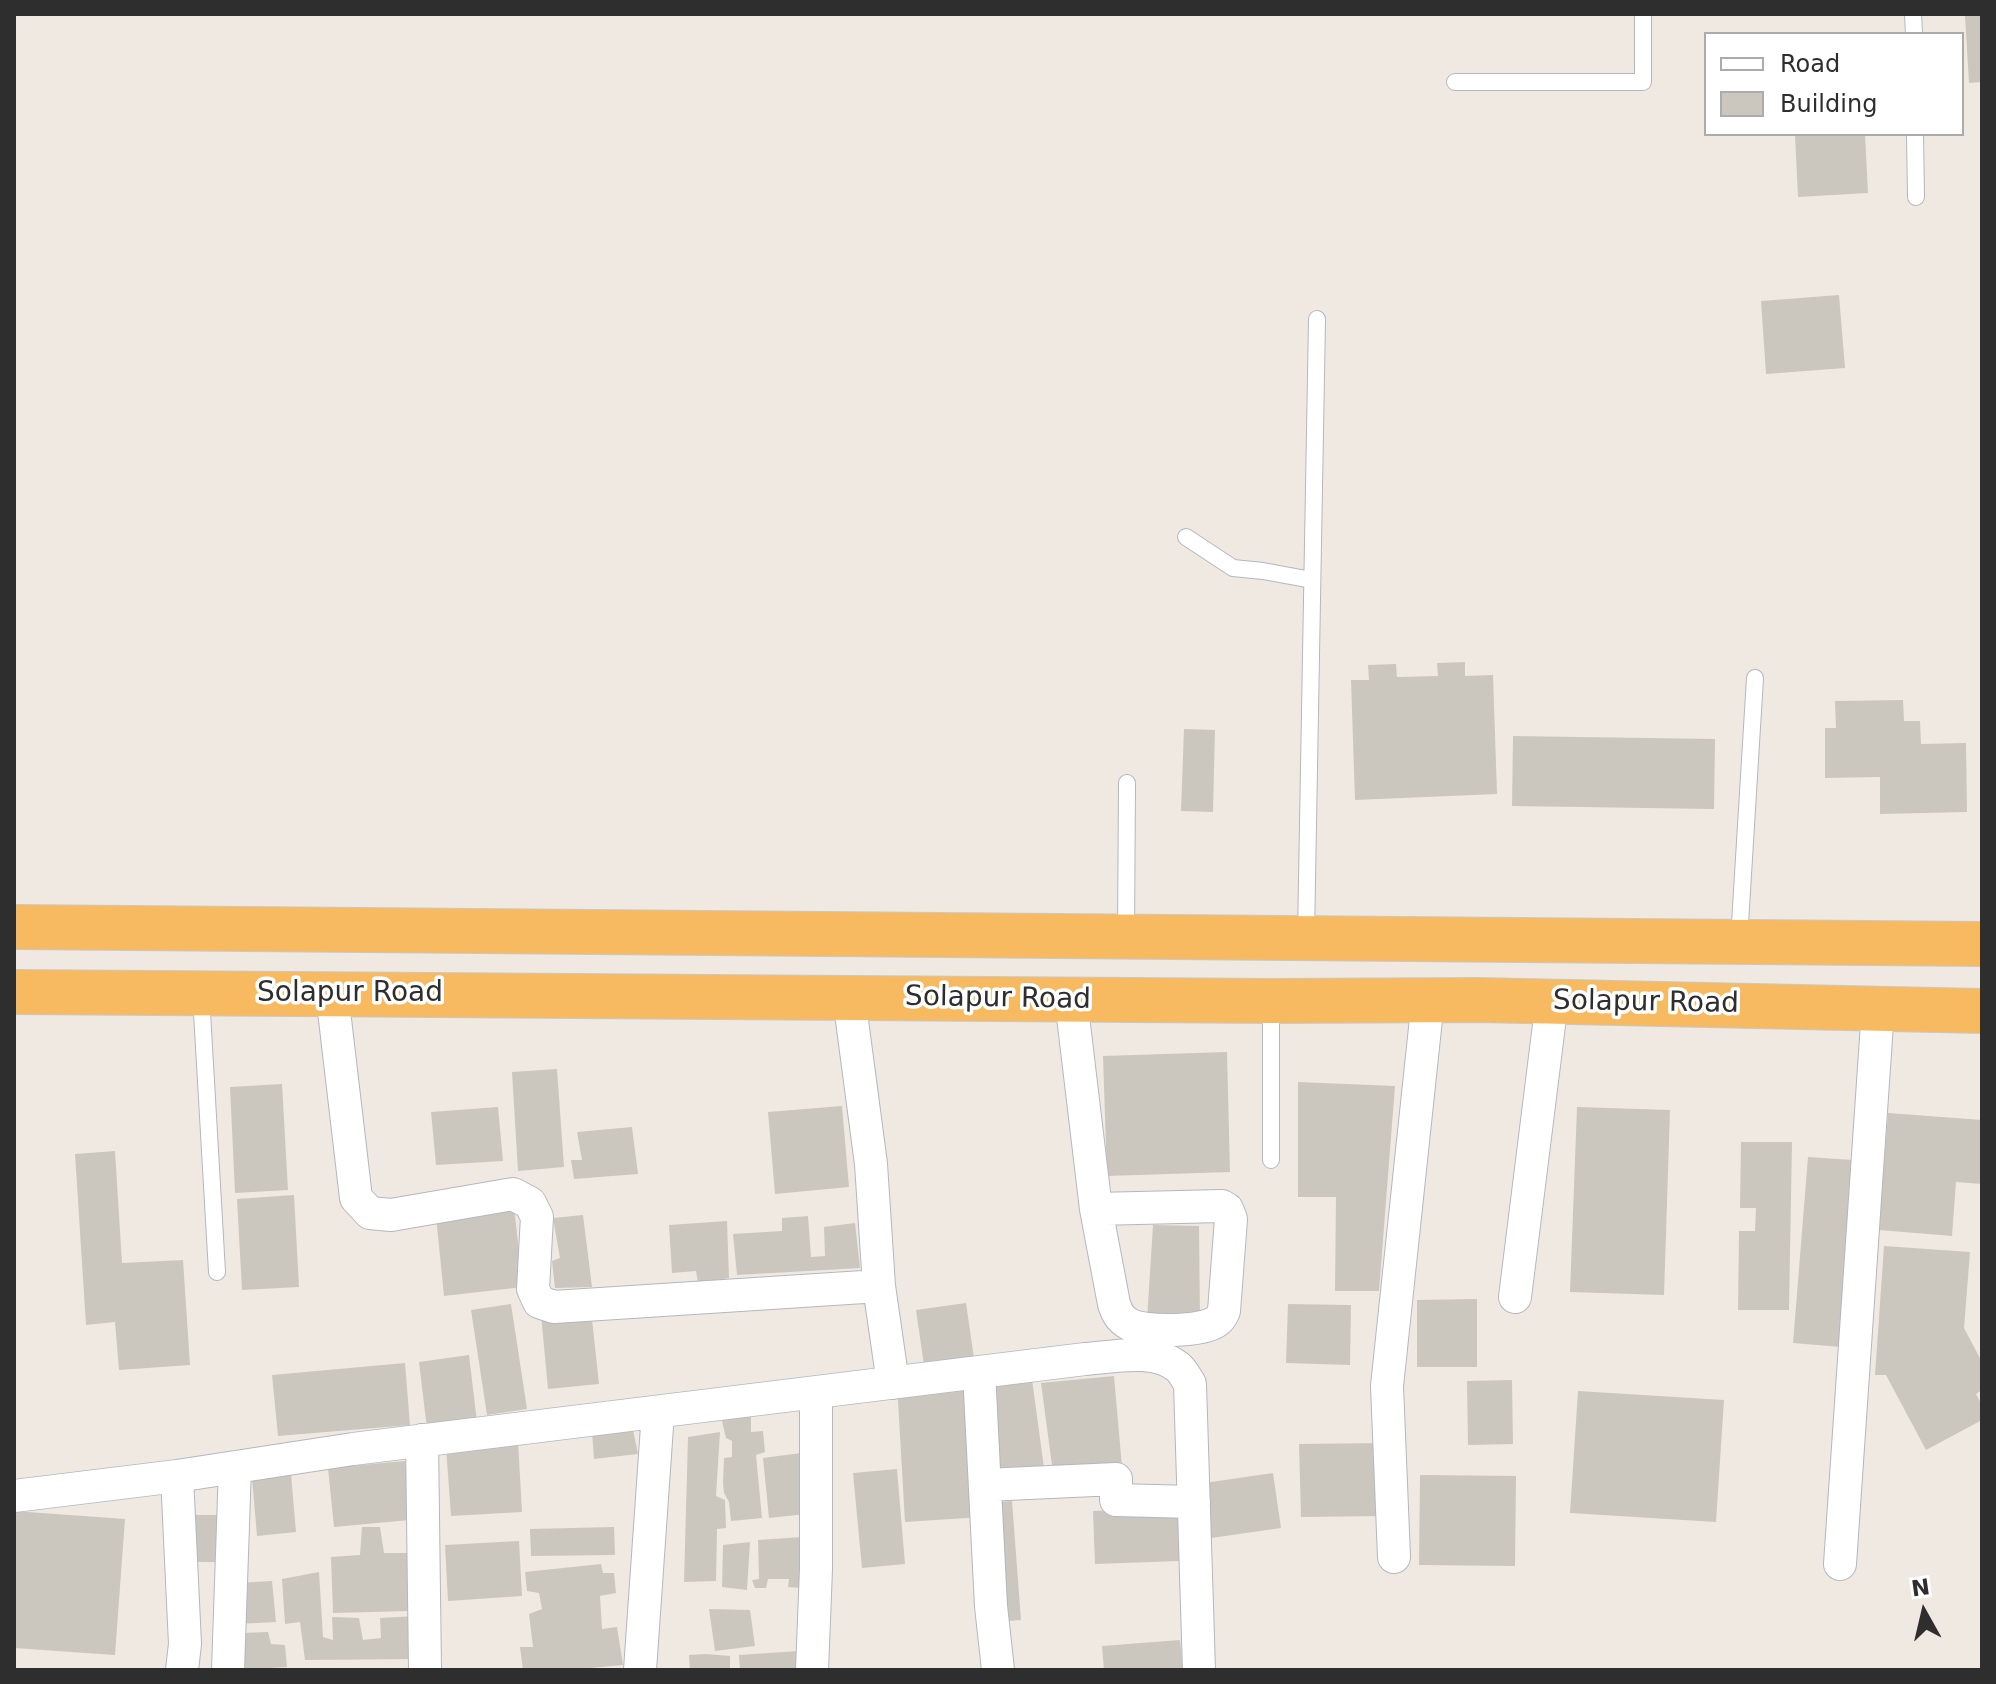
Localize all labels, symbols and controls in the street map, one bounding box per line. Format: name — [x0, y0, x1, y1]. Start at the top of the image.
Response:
legend — [1704, 32, 1964, 136]
text: Road — [1780, 50, 1840, 78]
text: Building — [1780, 90, 1877, 118]
street label: Solapur Road — [257, 977, 443, 1011]
street label: Solapur Road — [905, 981, 1091, 1017]
street label: Solapur Road — [1553, 985, 1739, 1021]
north arrow — [1884, 1572, 1964, 1652]
text: N — [1910, 1574, 1931, 1601]

